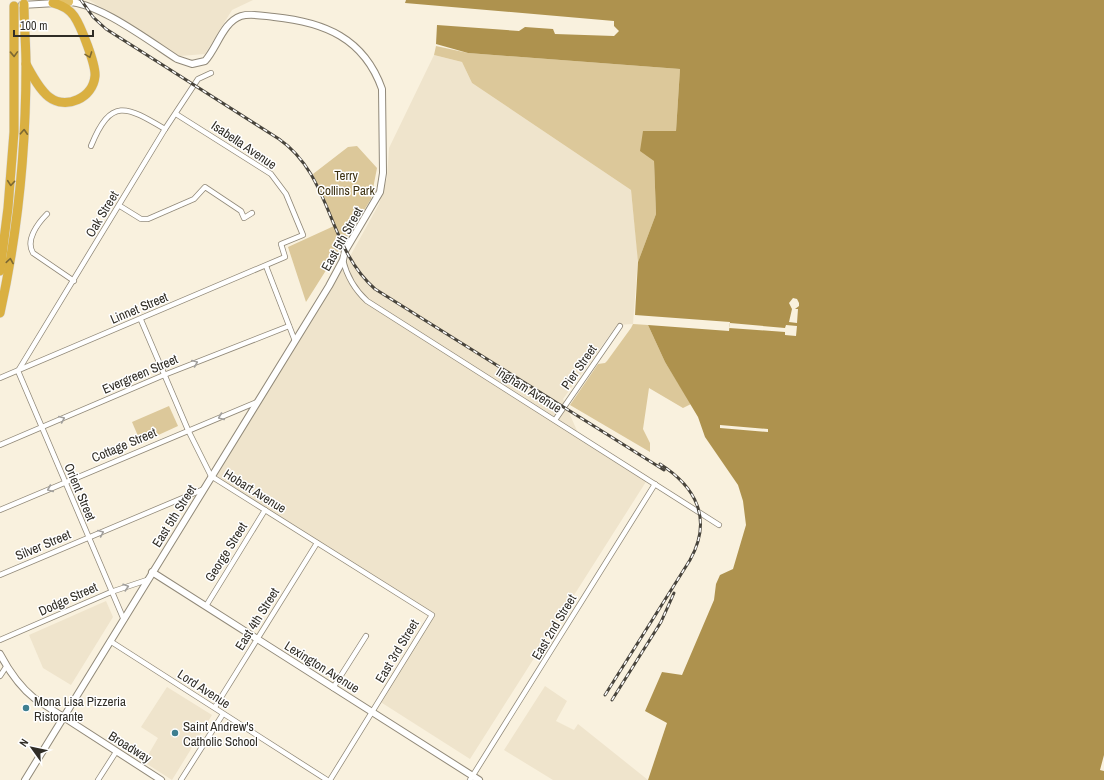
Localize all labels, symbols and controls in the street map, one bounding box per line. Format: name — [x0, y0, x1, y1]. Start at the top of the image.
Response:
scale bar — [14, 12, 93, 38]
text: 100 m — [20, 18, 47, 34]
one-way arrow — [10, 51, 18, 57]
one-way arrow — [85, 52, 93, 59]
street label: Isabella Avenue — [208, 117, 280, 173]
one-way arrow — [20, 129, 28, 135]
park label: Terry Collins Park — [317, 167, 375, 199]
one-way arrow — [6, 180, 15, 186]
street label: Oak Street — [82, 188, 122, 240]
street label: East 5th Street — [317, 204, 367, 274]
one-way arrow — [5, 258, 14, 264]
street label: Linnet Street — [108, 288, 170, 328]
street label: Pier Street — [557, 341, 601, 393]
street label: Evergreen Street — [100, 350, 180, 398]
one-way arrow — [191, 359, 198, 367]
street label: Ingham Avenue — [493, 363, 565, 417]
one-way arrow — [218, 412, 225, 420]
one-way arrow — [58, 416, 65, 424]
street label: Cottage Street — [89, 424, 159, 466]
street label: Orient Street — [60, 461, 100, 523]
street label: Hobart Avenue — [221, 465, 289, 517]
street label: East 5th Street — [148, 482, 200, 550]
one-way arrow — [46, 484, 54, 492]
street label: George Street — [201, 519, 251, 585]
street label: Silver Street — [13, 526, 73, 564]
one-way arrow — [96, 530, 104, 538]
street label: Dodge Street — [36, 578, 100, 620]
one-way arrow — [122, 583, 129, 592]
street label: East 4th Street — [231, 585, 283, 653]
street label: East 2nd Street — [528, 591, 580, 663]
street label: East 3rd Street — [371, 616, 423, 686]
street label: Lexington Avenue — [281, 637, 363, 697]
street label: Lord Avenue — [174, 666, 234, 712]
place label: Mona Lisa Pizzeria Ristorante — [34, 693, 126, 725]
marker: Mona Lisa Pizzeria Ristorante — [21, 703, 31, 713]
place label: Saint Andrew's Catholic School — [183, 718, 258, 750]
street label: Broadway — [105, 727, 155, 767]
north arrow — [12, 728, 52, 768]
marker: Saint Andrew's Catholic School — [170, 728, 180, 738]
text: N — [16, 736, 31, 749]

